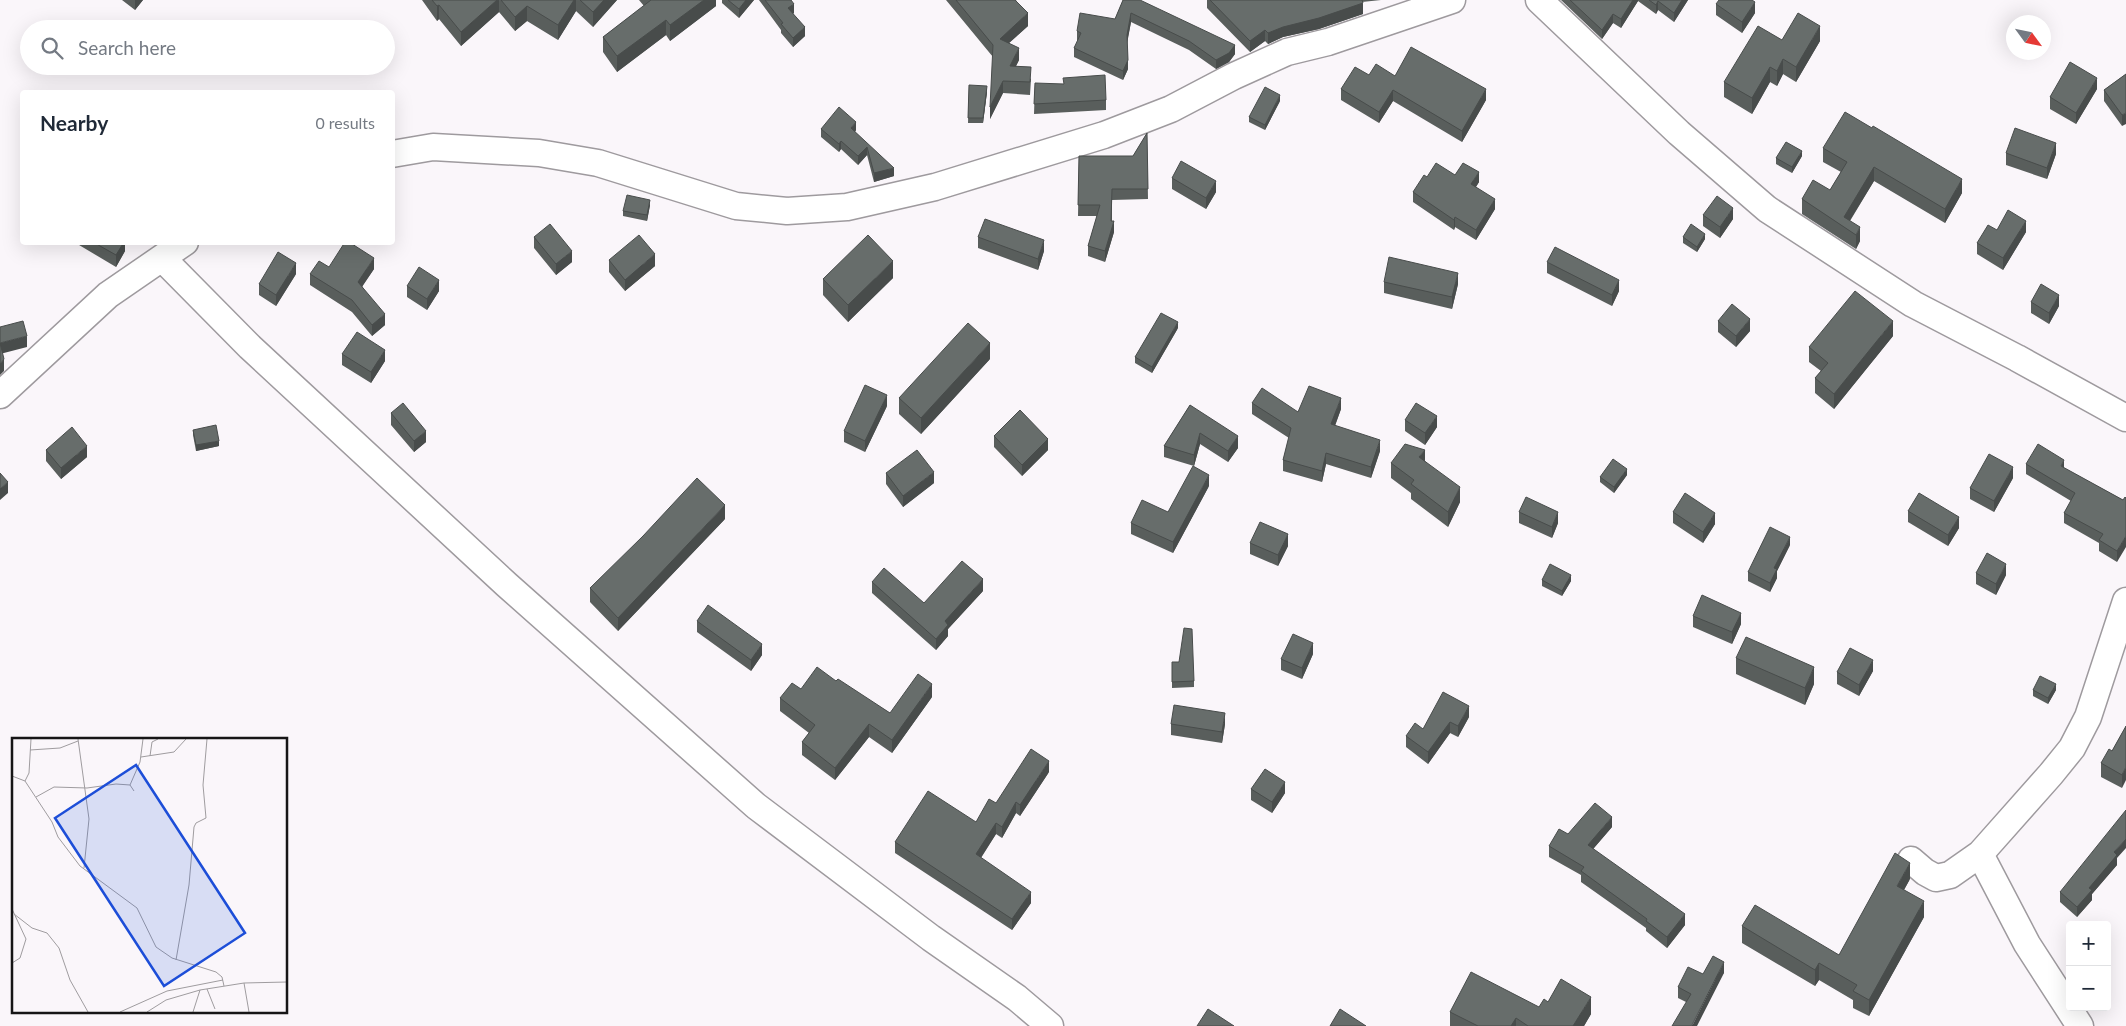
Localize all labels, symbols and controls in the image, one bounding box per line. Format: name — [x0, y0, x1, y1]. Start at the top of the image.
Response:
north arrow — [2006, 15, 2051, 60]
search box — [20, 20, 395, 75]
icon: search — [38, 34, 66, 62]
text: Search here — [78, 36, 176, 59]
text: Nearby — [40, 110, 108, 135]
text: 0 results — [315, 113, 375, 132]
inset map — [12, 738, 288, 1014]
map controls — [2066, 921, 2111, 1011]
button: + — [2066, 921, 2111, 966]
button: − — [2066, 966, 2111, 1011]

